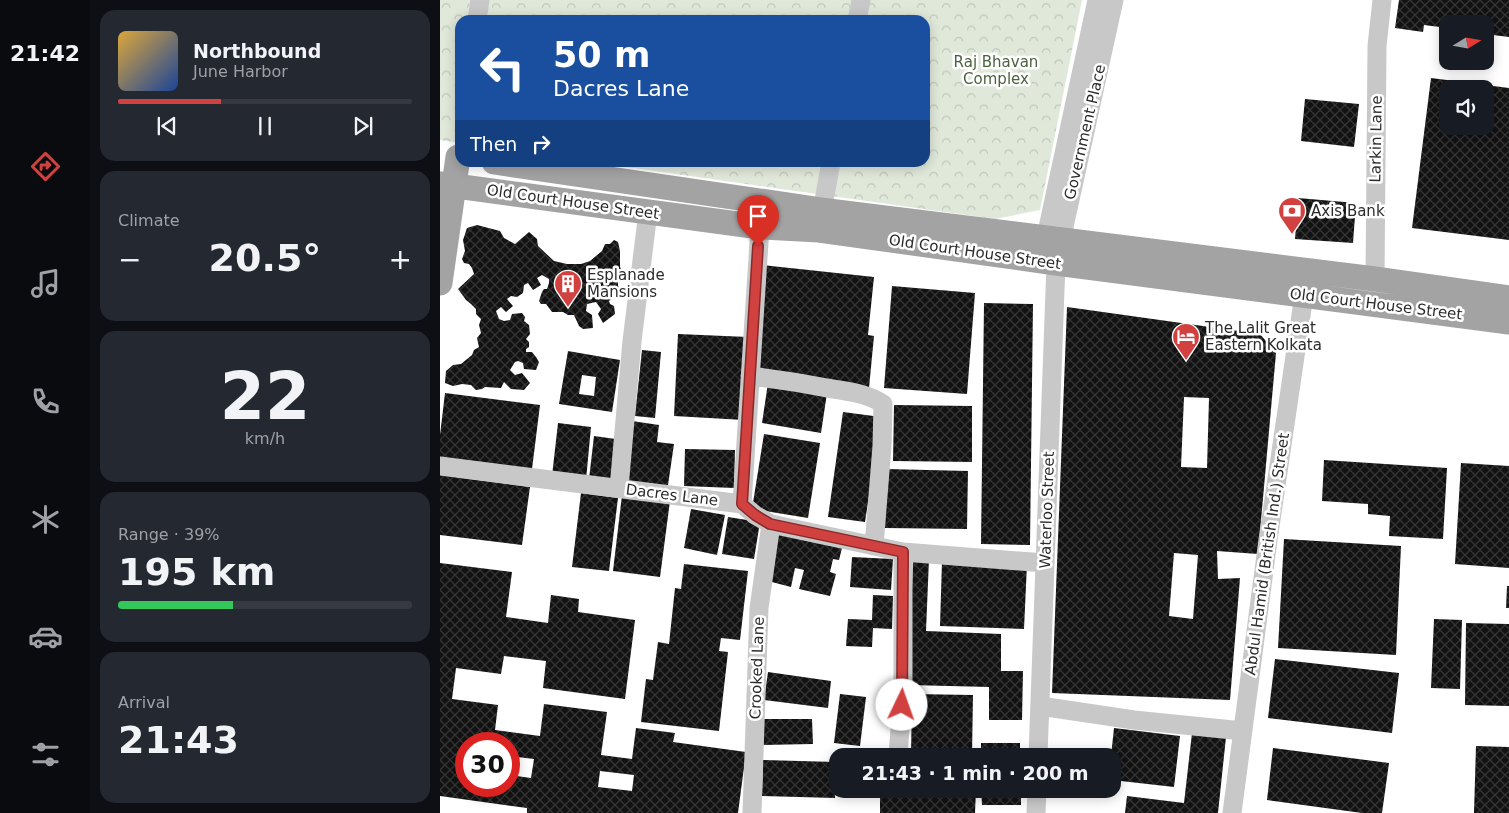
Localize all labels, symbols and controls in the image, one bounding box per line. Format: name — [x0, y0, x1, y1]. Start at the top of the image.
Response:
north arrow — [1439, 15, 1494, 70]
map controls — [1439, 15, 1494, 135]
icon: left — [470, 35, 535, 100]
text: 50 m — [553, 35, 650, 75]
text: Northbound — [193, 40, 321, 62]
text: 21:42 — [10, 41, 80, 66]
park label: Raj Bhavan Complex — [954, 53, 1038, 88]
text: June Harbor — [193, 62, 288, 81]
street label: Government Place — [1061, 63, 1109, 201]
text: Dacres Lane — [553, 76, 689, 101]
button: sound — [1439, 80, 1494, 135]
street label: Larkin Lane — [1366, 95, 1386, 183]
icon: previous — [153, 112, 181, 140]
icon: pause — [251, 112, 279, 140]
icon: next — [349, 112, 377, 140]
icon: right — [527, 130, 555, 158]
text: Then — [470, 133, 517, 155]
icon: directions — [28, 149, 63, 184]
street label: Old Court House Street — [486, 181, 660, 223]
pin — [737, 195, 779, 246]
bank icon: Axis Bank — [1277, 196, 1307, 235]
icon: arrive — [744, 202, 772, 230]
place label: Axis Bank — [1311, 202, 1385, 220]
text: Climate — [118, 211, 180, 230]
street label: Old Court House Street — [888, 231, 1062, 273]
text: 20.5° — [209, 236, 321, 280]
text: − — [118, 243, 141, 276]
text: + — [389, 243, 412, 276]
icon: music — [28, 266, 63, 301]
place label: Esplanade Mansions — [587, 266, 665, 301]
building icon: Esplanade Mansions — [553, 269, 583, 308]
street label: Old Court House Street — [1289, 284, 1463, 324]
place label: The Lalit Great Eastern Kolkata — [1204, 319, 1322, 354]
hotel icon: The Lalit Great Eastern Kolkata — [1171, 322, 1201, 361]
text: 22 — [220, 359, 310, 434]
icon: phone — [28, 384, 63, 419]
text: km/h — [245, 429, 285, 448]
street label: Abdul Hamid (British Ind.) Street — [1241, 432, 1293, 676]
street label: Waterloo Street — [1036, 451, 1058, 569]
street label: Dacres Lane — [625, 480, 719, 510]
icon: climate — [28, 502, 63, 537]
text: Range · 39% — [118, 525, 220, 544]
text: 195 km — [118, 550, 275, 594]
street label: Crooked Lane — [746, 616, 768, 720]
icon: car — [28, 619, 63, 654]
position arrow — [875, 678, 927, 730]
text: Arrival — [118, 693, 170, 712]
text: 21:43 — [118, 718, 239, 762]
speed limit sign: 30 — [455, 732, 520, 797]
icon: filters — [28, 737, 63, 772]
text: 21:43 · 1 min · 200 m — [861, 762, 1089, 784]

